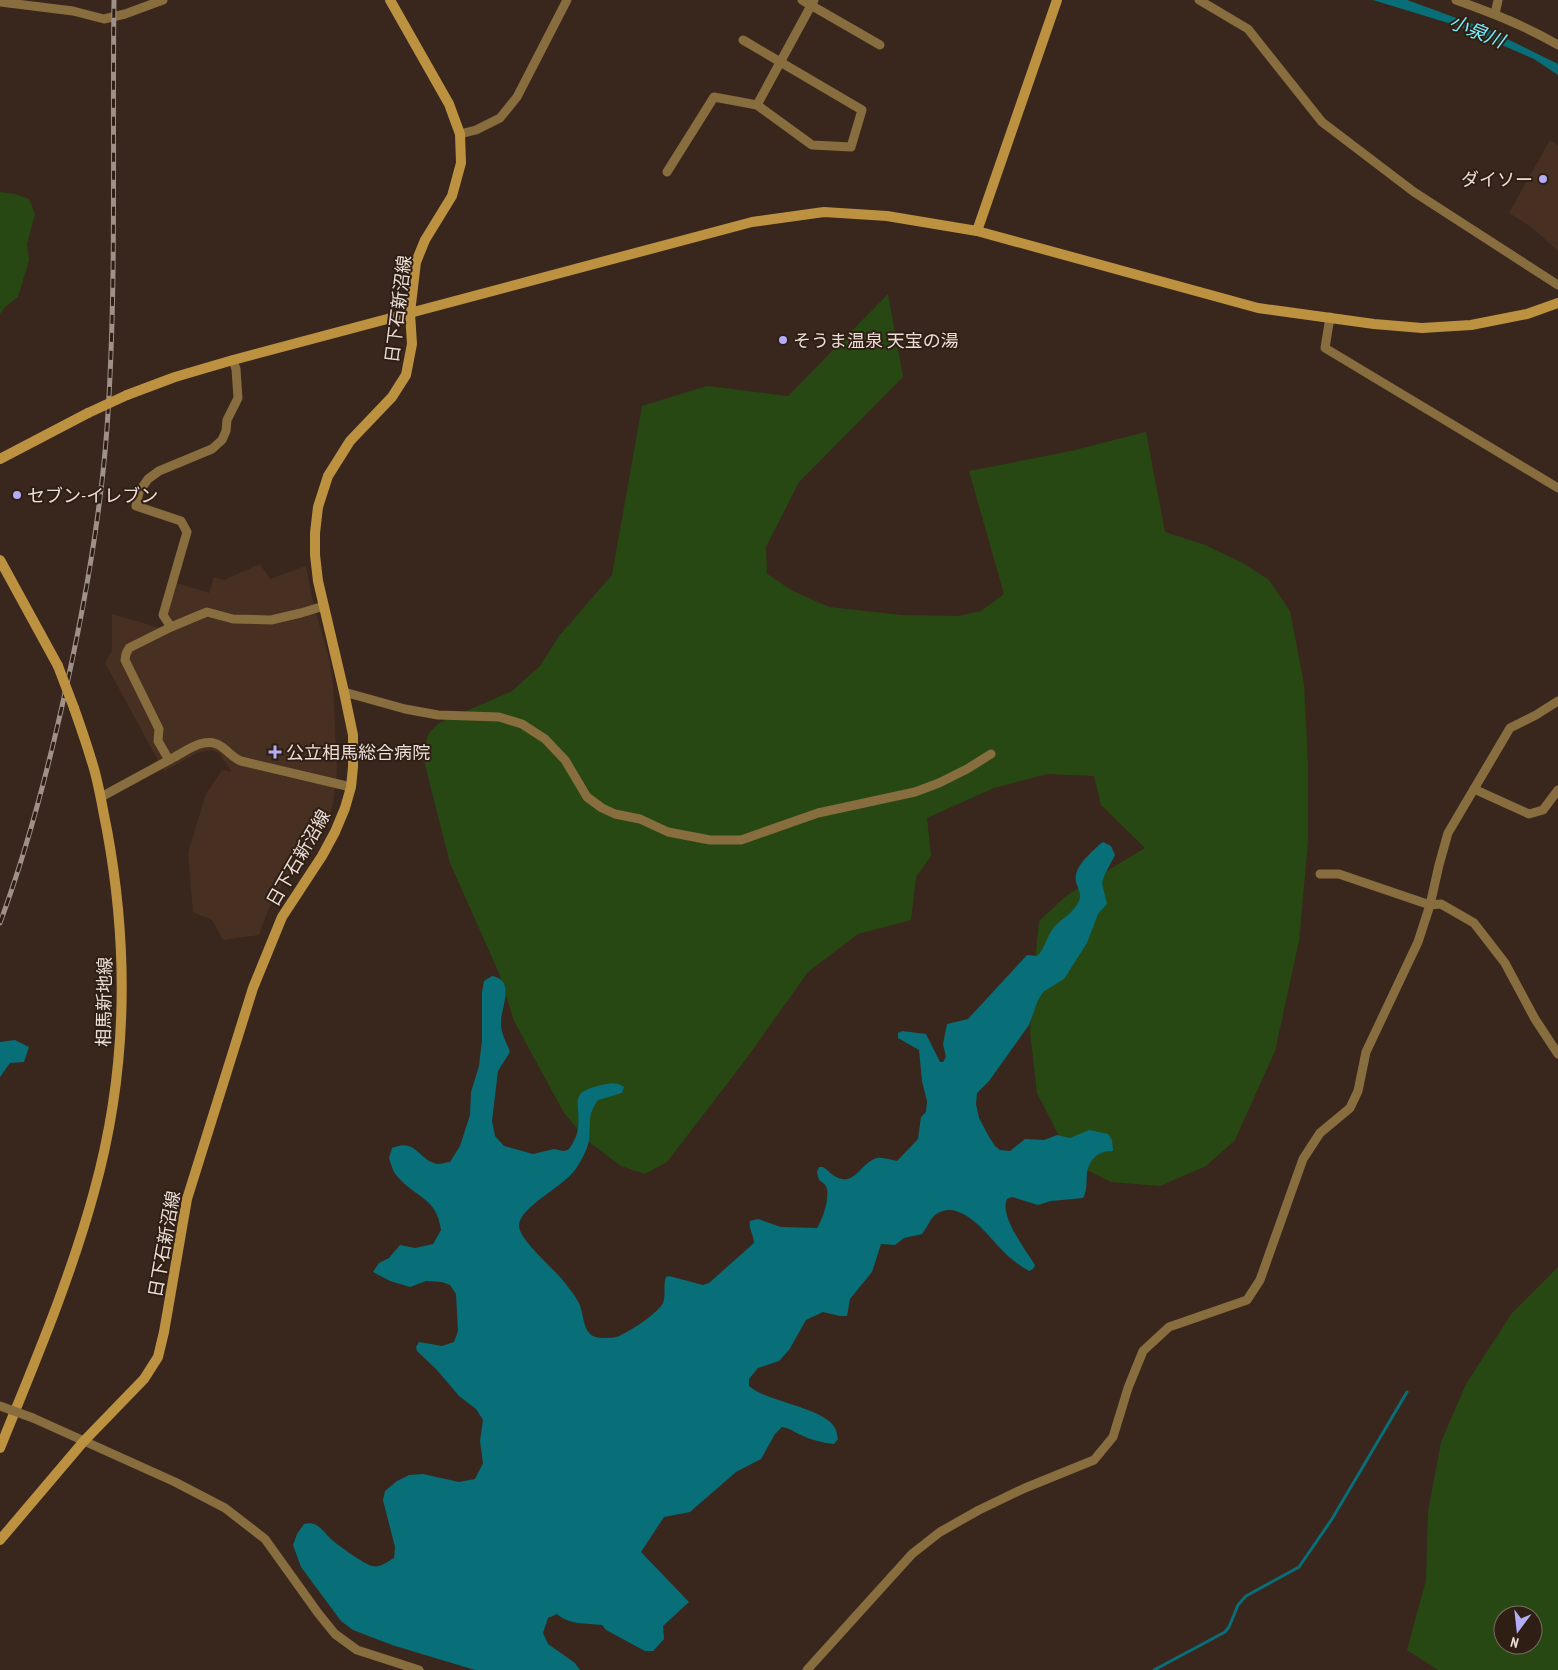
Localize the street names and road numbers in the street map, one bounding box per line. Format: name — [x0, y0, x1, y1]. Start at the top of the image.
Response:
street label: 日下石新沼線 — [380, 254, 416, 364]
street label: 日下石新沼線 — [261, 805, 335, 911]
street label: 相馬新地線 — [92, 957, 116, 1047]
street label: 日下石新沼線 — [143, 1189, 185, 1299]

